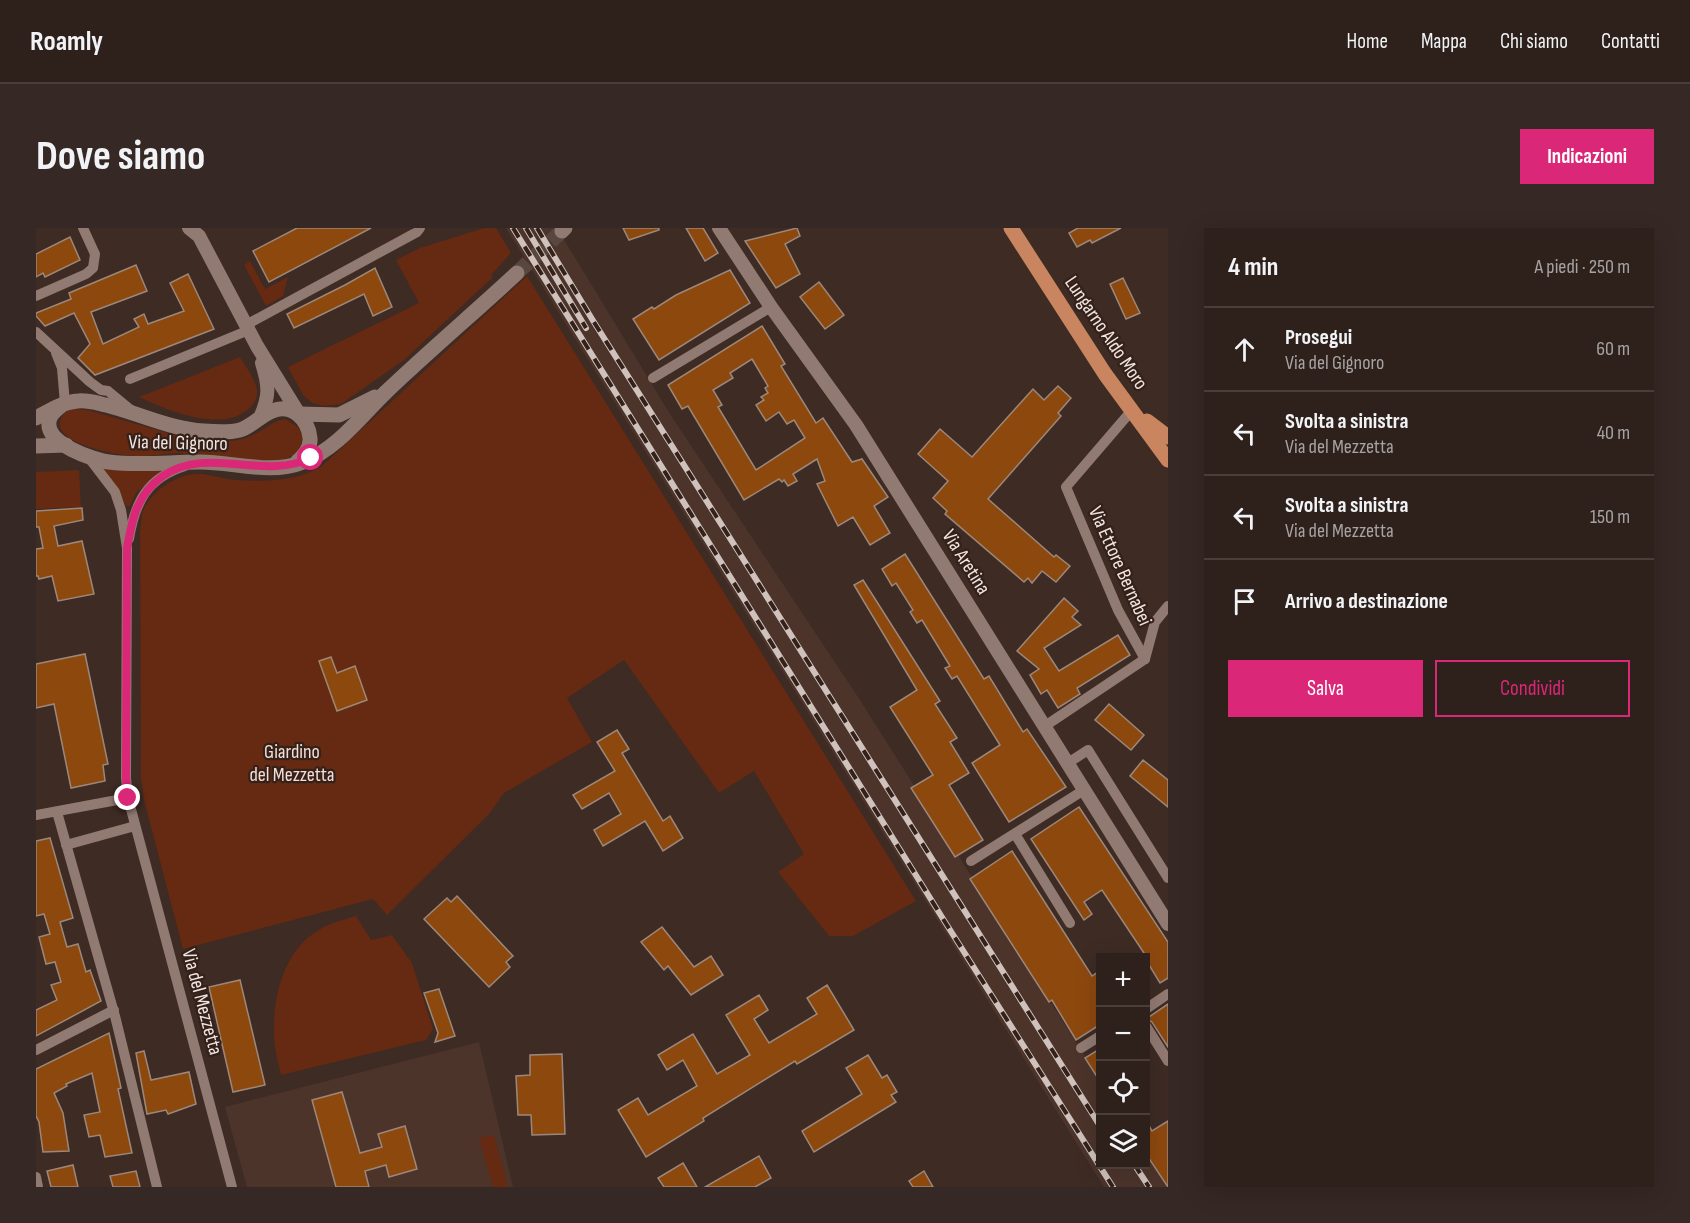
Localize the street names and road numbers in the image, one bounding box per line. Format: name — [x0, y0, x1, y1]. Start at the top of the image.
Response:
street label: Lungarno Aldo Moro — [1059, 272, 1153, 394]
street label: Via del Gignoro — [128, 430, 228, 456]
street label: Via Ettore Bernabei — [1083, 503, 1157, 629]
street label: Via Aretina — [937, 525, 995, 599]
street label: Via del Mezzetta — [176, 946, 228, 1058]

